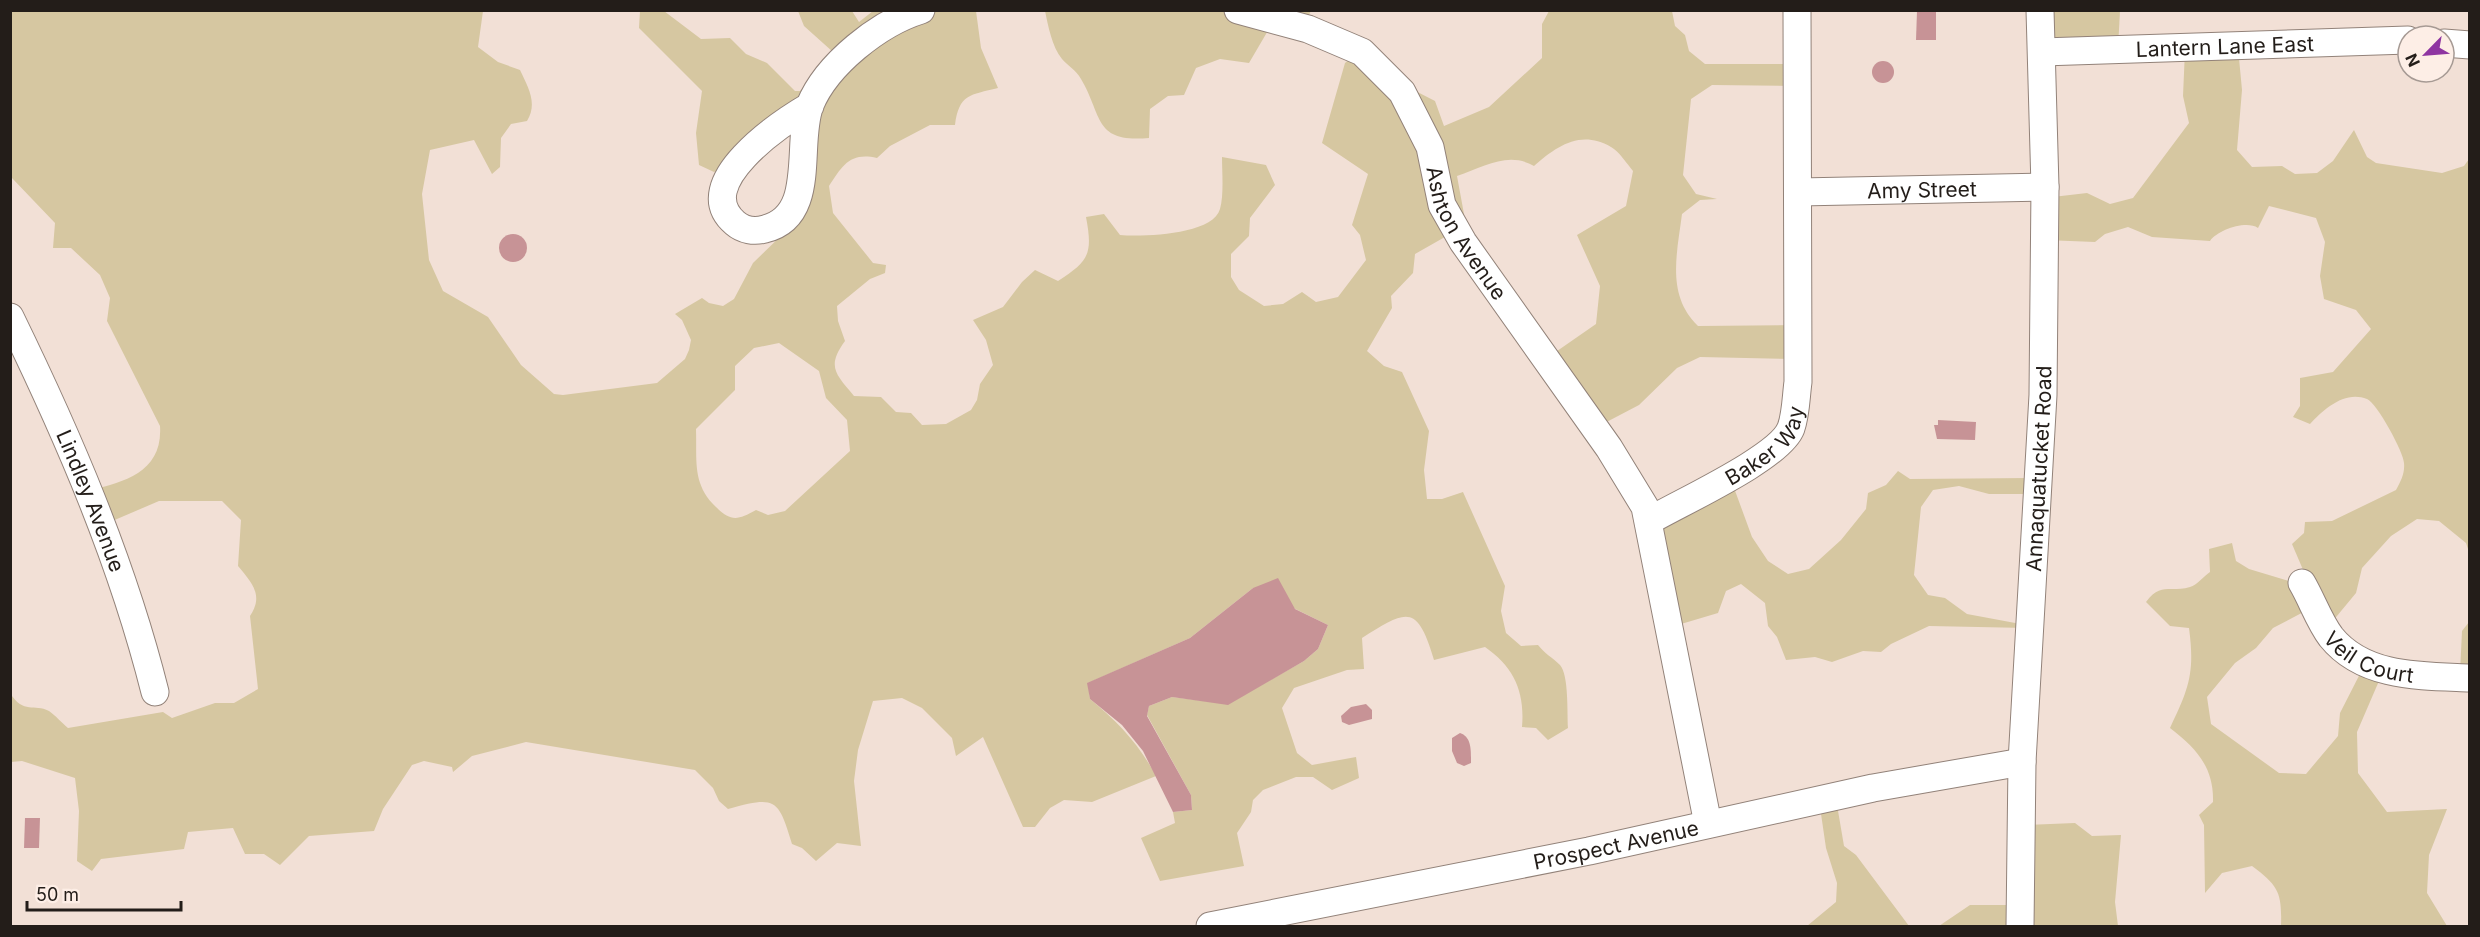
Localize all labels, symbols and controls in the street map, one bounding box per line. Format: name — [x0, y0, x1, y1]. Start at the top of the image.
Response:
north arrow — [2396, 24, 2456, 84]
street label: Lantern Lane East — [2135, 31, 2314, 61]
text: N — [2401, 51, 2424, 70]
street label: Ashton Avenue — [1422, 164, 1512, 304]
street label: Amy Street — [1867, 176, 1977, 203]
street label: Annaquatucket Road — [2020, 365, 2056, 572]
street label: Baker Way — [1721, 404, 1808, 490]
street label: Lindley Avenue — [52, 426, 130, 575]
street label: Veil Court — [2319, 626, 2415, 687]
street label: Prospect Avenue — [1531, 815, 1701, 874]
scale bar — [27, 874, 182, 912]
text: 50 m — [36, 884, 79, 905]

